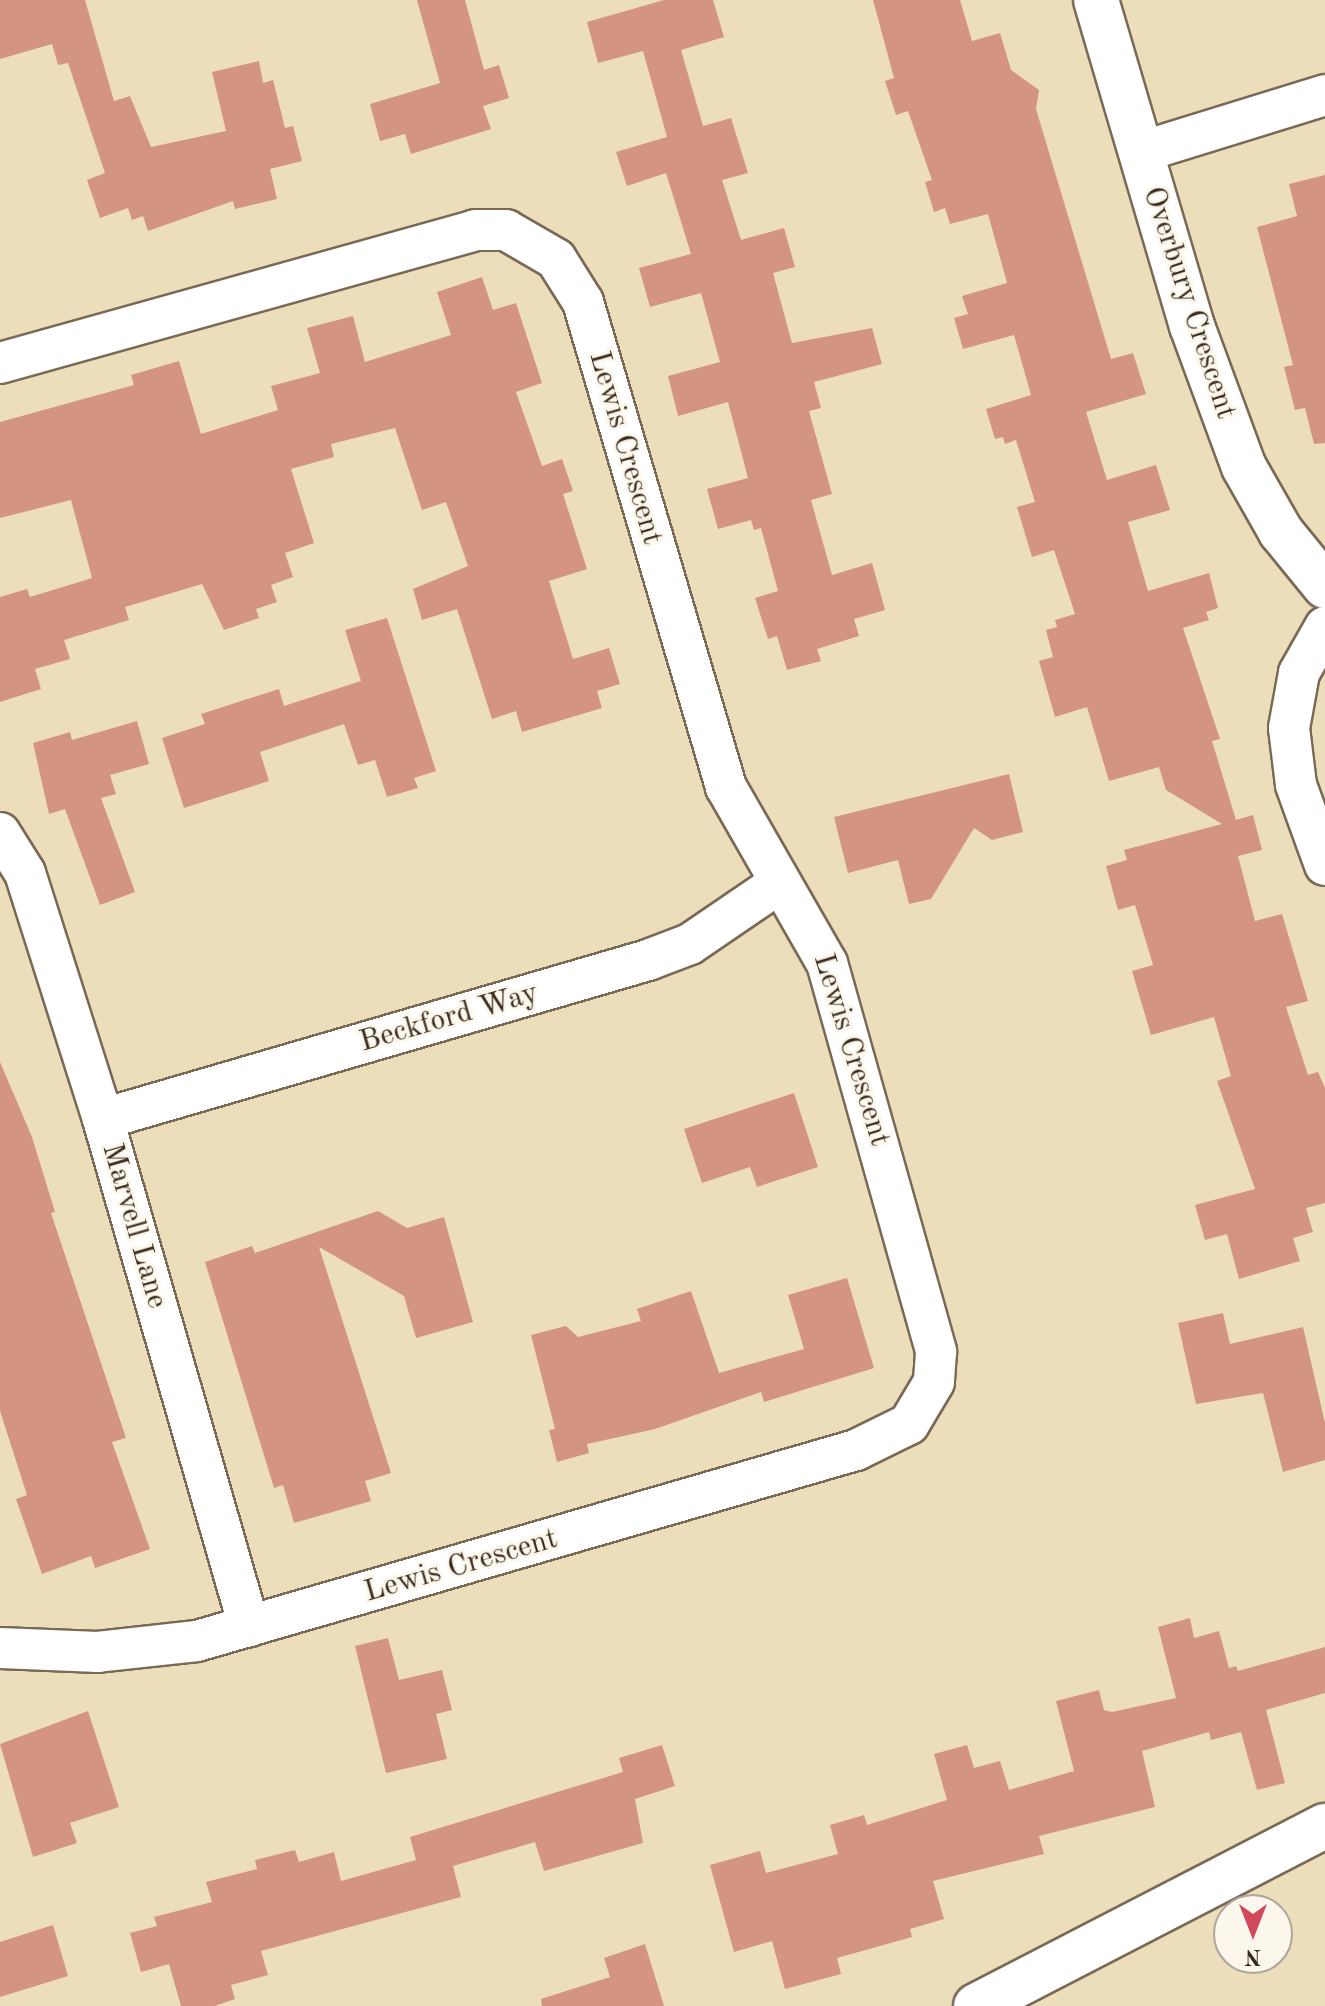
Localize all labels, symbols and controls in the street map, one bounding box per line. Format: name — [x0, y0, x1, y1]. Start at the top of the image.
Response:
street label: Overbury Crescent — [1134, 182, 1244, 424]
street label: Lewis Crescent — [580, 347, 670, 549]
street label: Lewis Crescent — [805, 949, 897, 1151]
street label: Beckford Way — [356, 975, 542, 1061]
street label: Marvell Lane — [93, 1139, 175, 1313]
street label: Lewis Crescent — [360, 1521, 562, 1611]
north arrow — [1213, 1894, 1293, 1974]
text: N — [1245, 1945, 1261, 1967]

